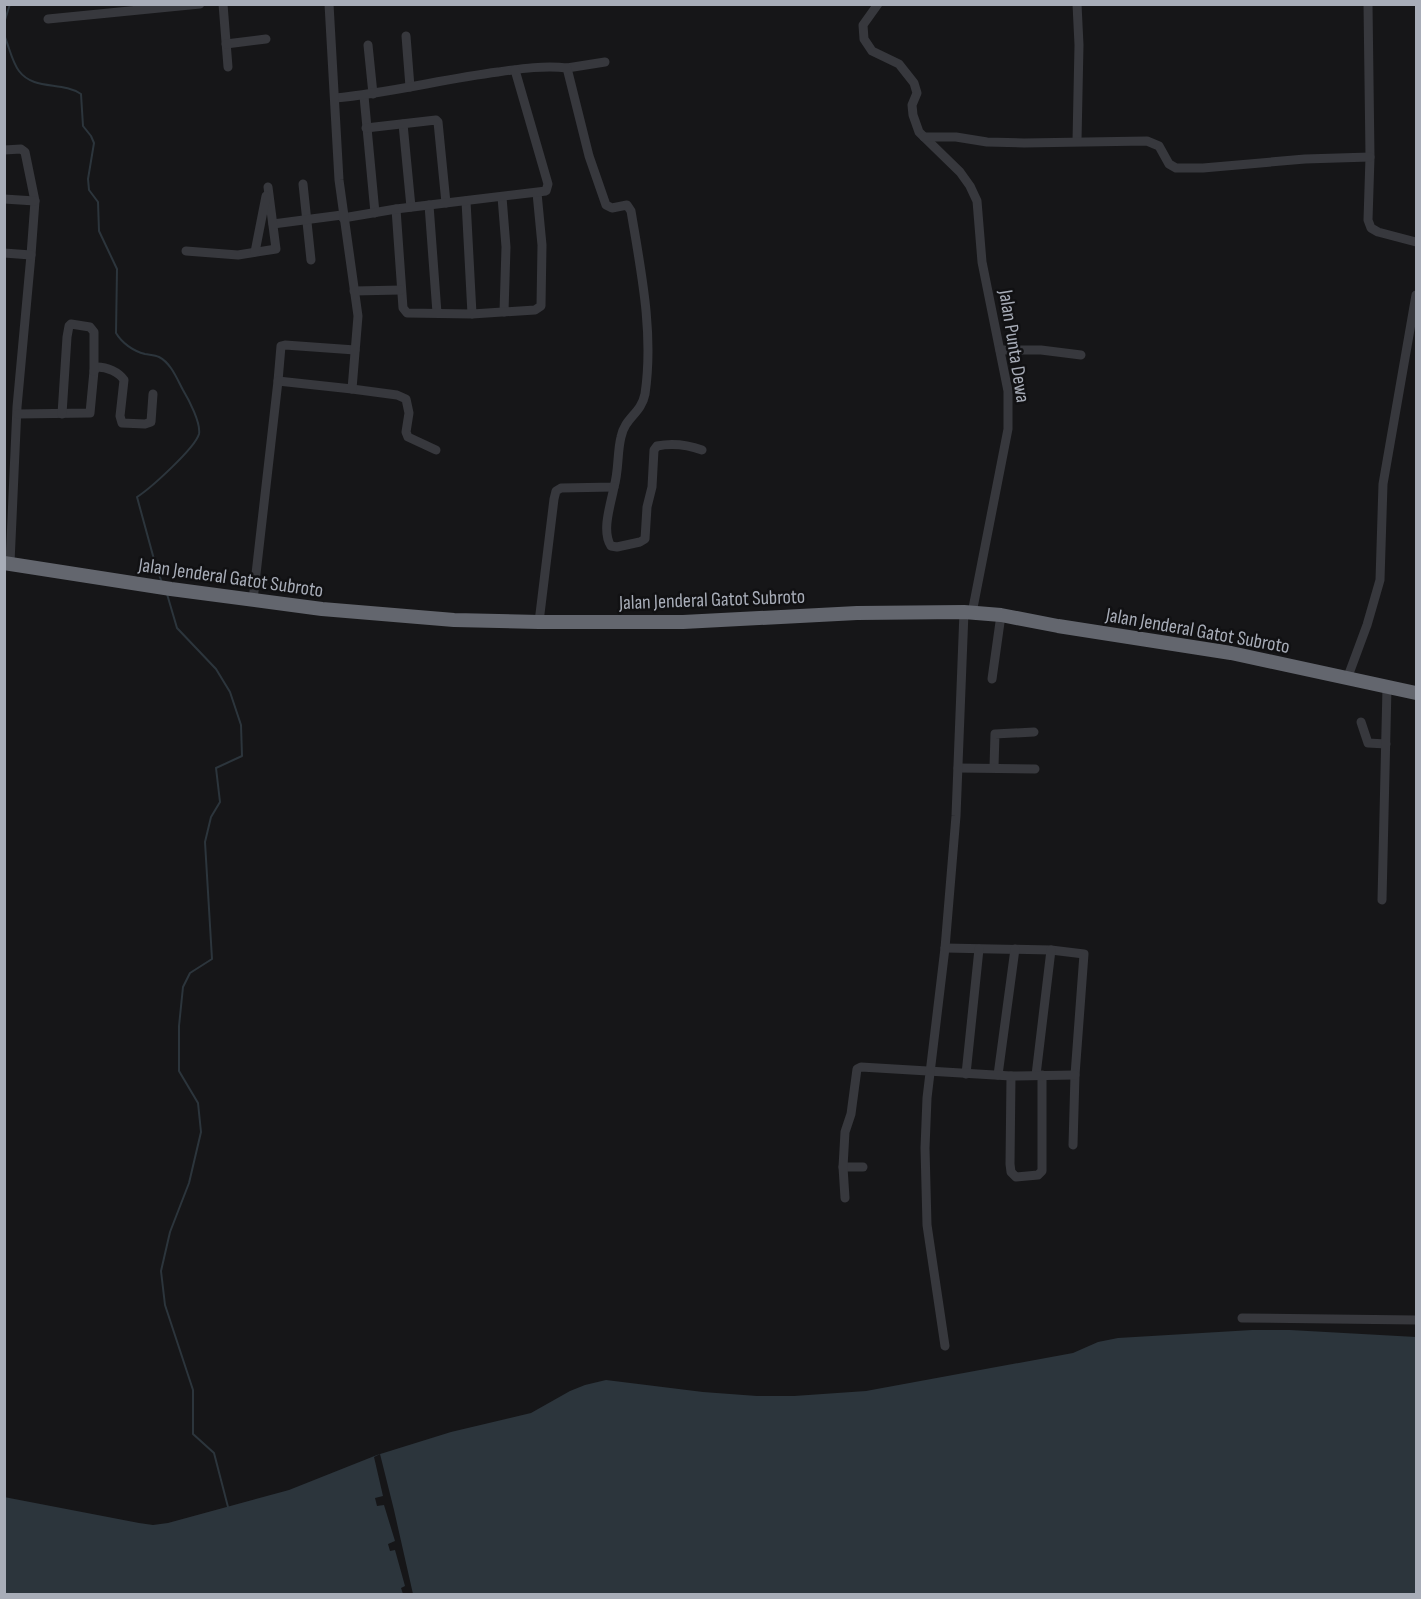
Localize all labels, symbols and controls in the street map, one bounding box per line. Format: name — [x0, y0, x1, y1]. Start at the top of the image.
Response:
street label: Jalan Punta Dewa — [993, 287, 1035, 404]
street label: Jalan Jenderal Gatot Subroto — [136, 553, 325, 603]
street label: Jalan Jenderal Gatot Subroto — [618, 585, 806, 615]
street label: Jalan Jenderal Gatot Subroto — [1103, 603, 1292, 659]

